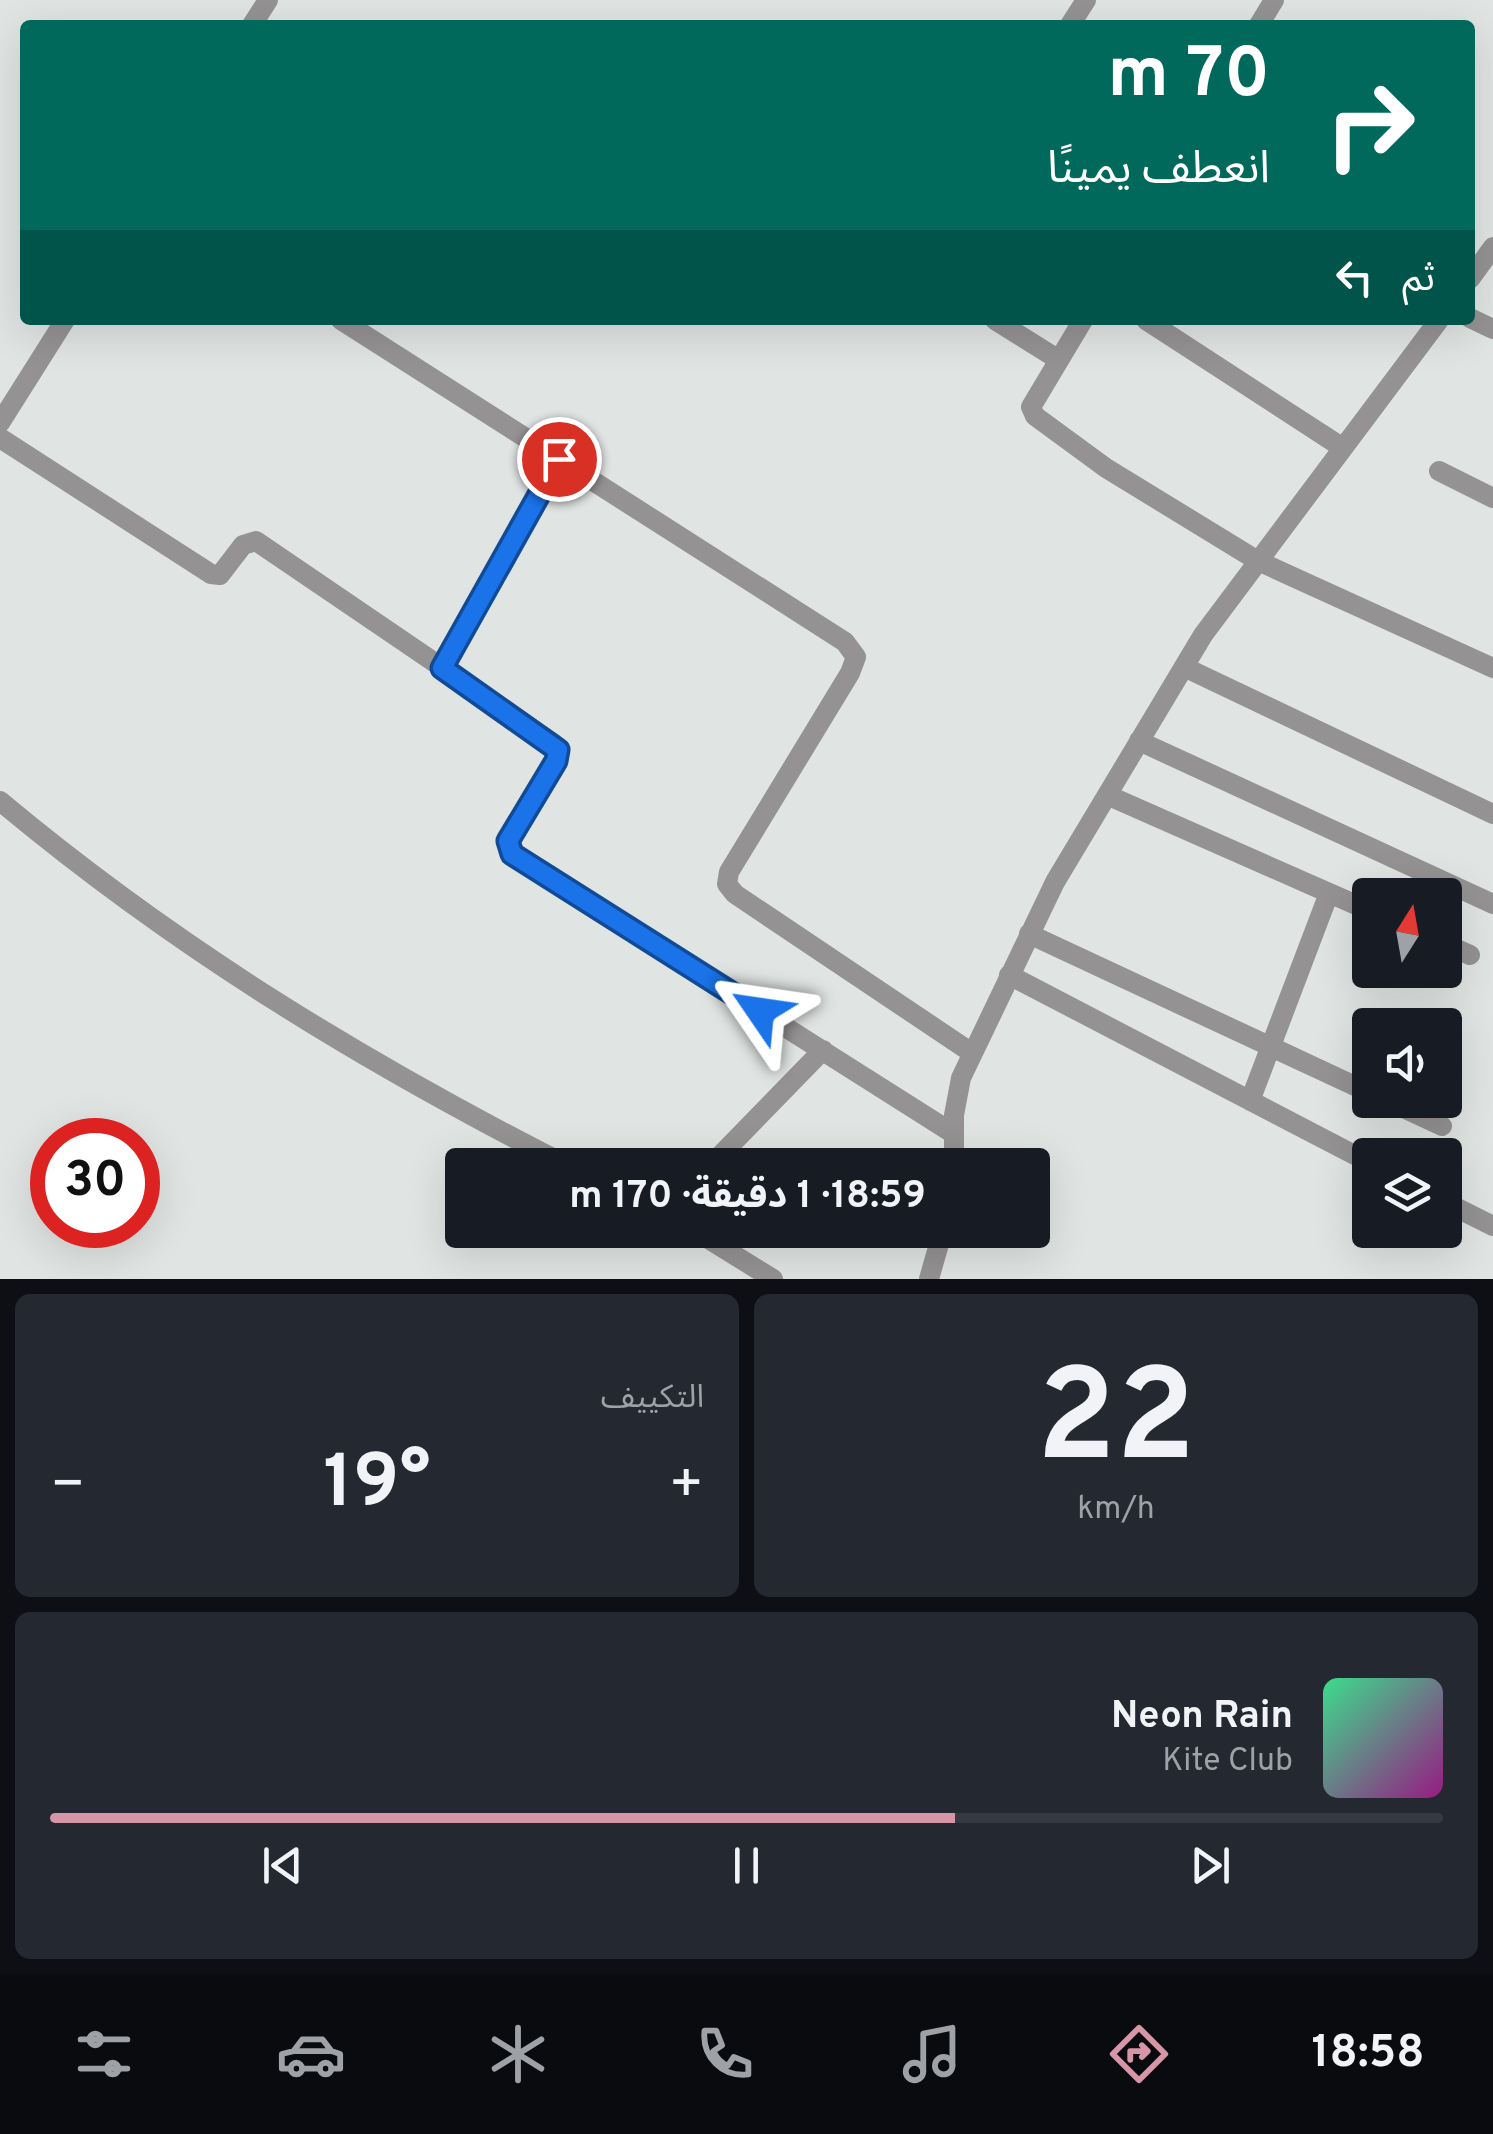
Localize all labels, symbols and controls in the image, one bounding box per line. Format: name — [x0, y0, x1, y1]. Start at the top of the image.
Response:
text: 70 m — [1107, 33, 1270, 122]
icon: right — [1305, 60, 1435, 190]
text: انعطف يمينًا — [1047, 142, 1270, 199]
icon: left — [1327, 250, 1382, 305]
text: ثم — [1402, 256, 1435, 305]
pin — [517, 417, 602, 502]
icon: arrive — [532, 432, 587, 487]
north arrow — [1352, 878, 1462, 988]
map controls — [1352, 878, 1462, 1248]
position arrow — [708, 959, 812, 1063]
button: sound — [1352, 1008, 1462, 1118]
speed limit sign: 30 — [30, 1118, 160, 1248]
button: layers — [1352, 1138, 1462, 1248]
text: 18:59 · 1 دقيقة · 170 m — [569, 1173, 926, 1222]
text: 22 — [1037, 1342, 1196, 1507]
text: التكييف — [601, 1379, 704, 1419]
text: 19° — [323, 1439, 431, 1534]
text: − — [50, 1452, 85, 1522]
text: + — [669, 1452, 704, 1522]
text: km/h — [1077, 1490, 1155, 1530]
text: Neon Rain — [1111, 1693, 1293, 1742]
text: Kite Club — [1162, 1742, 1293, 1782]
icon: previous — [255, 1838, 310, 1893]
icon: pause — [719, 1838, 774, 1893]
icon: next — [1183, 1838, 1238, 1893]
icon: filters — [69, 2019, 139, 2089]
icon: car — [276, 2019, 346, 2089]
icon: climate — [483, 2019, 553, 2089]
icon: phone — [690, 2019, 760, 2089]
icon: music — [897, 2019, 967, 2089]
icon: directions — [1104, 2019, 1174, 2089]
text: 18:58 — [1311, 2026, 1424, 2083]

